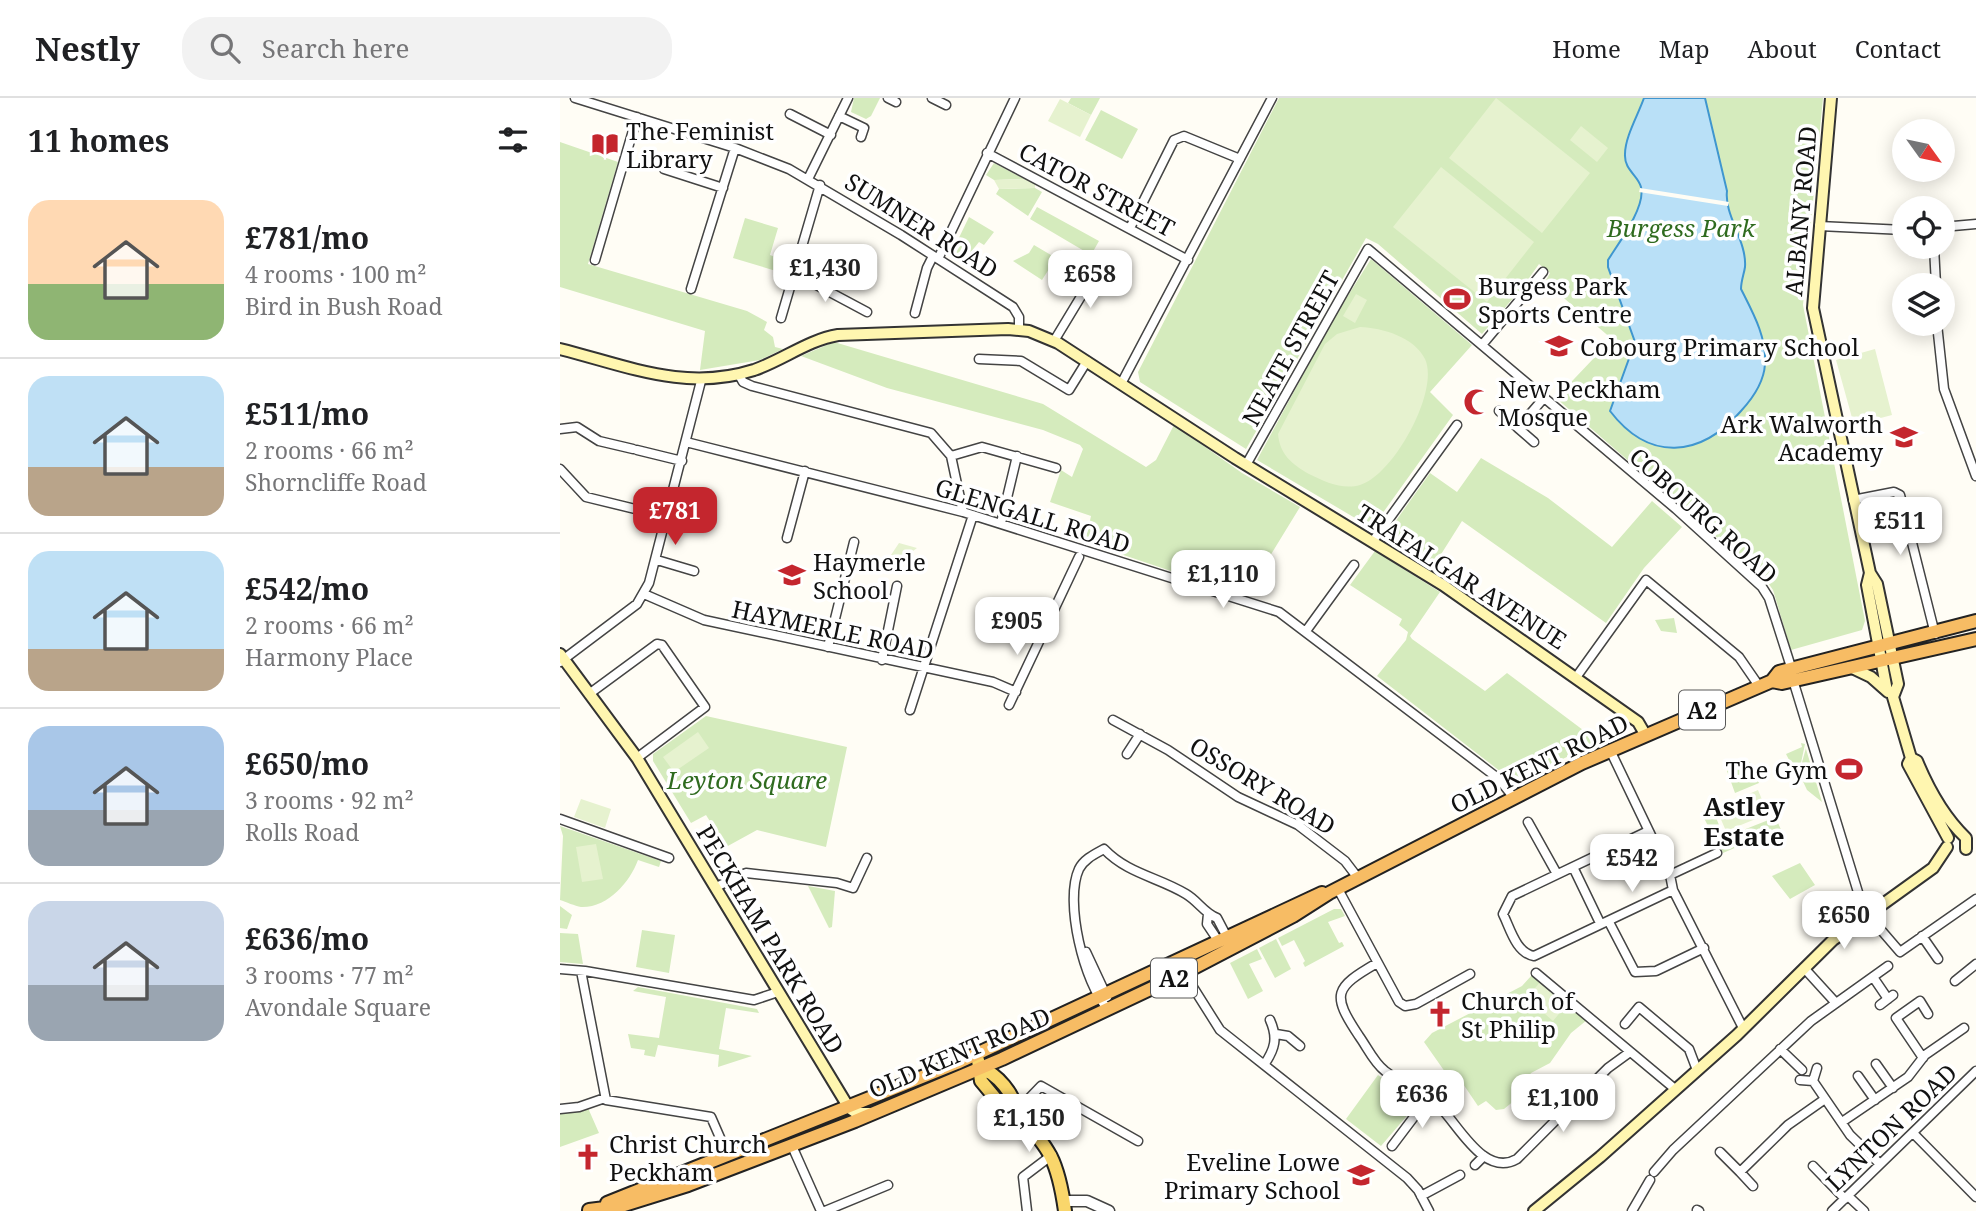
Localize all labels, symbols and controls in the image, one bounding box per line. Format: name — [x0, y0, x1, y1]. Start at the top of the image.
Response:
search box — [182, 17, 672, 80]
text: Nestly — [35, 26, 140, 71]
icon: search — [206, 29, 244, 67]
text: Search here — [262, 30, 409, 66]
text: Home — [1552, 32, 1621, 65]
text: Map — [1659, 32, 1710, 65]
text: About — [1748, 32, 1817, 65]
text: Contact — [1855, 32, 1941, 65]
place label: The Feminist Library — [626, 114, 774, 175]
north arrow — [1892, 119, 1955, 182]
map controls — [1892, 119, 1955, 336]
text: 11 homes — [28, 120, 169, 161]
icon: filters — [494, 121, 532, 159]
street label: ALBANY ROAD — [1776, 125, 1824, 297]
library icon: The Feminist Library — [590, 129, 620, 159]
street label: CATOR STREET — [1013, 134, 1181, 244]
street label: SUMNER ROAD — [839, 165, 1005, 285]
button: locate — [1892, 196, 1955, 259]
park label: Burgess Park — [1606, 211, 1756, 244]
text: £781/mo — [245, 217, 369, 258]
icon: home — [84, 228, 168, 312]
pin: £1,430 — [768, 244, 882, 304]
pin: £658 — [1049, 250, 1131, 310]
text: £1,430 — [789, 251, 861, 283]
text: £658 — [1064, 257, 1116, 289]
text: 4 rooms · 100 m² — [245, 258, 427, 290]
street label: NEATE STREET — [1234, 264, 1346, 431]
place label: Burgess Park Sports Centre — [1478, 269, 1632, 330]
button: layers — [1892, 273, 1955, 336]
sports icon: Burgess Park Sports Centre — [1442, 284, 1472, 314]
text: Bird in Bush Road — [245, 290, 443, 322]
place label: Cobourg Primary School — [1580, 330, 1859, 363]
school or university icon: Cobourg Primary School — [1544, 331, 1574, 361]
place label: New Peckham Mosque — [1498, 372, 1661, 433]
mosque icon: New Peckham Mosque — [1462, 387, 1492, 417]
text: £511/mo — [245, 393, 369, 434]
icon: home — [84, 404, 168, 488]
place label: Ark Walworth Academy — [1721, 407, 1883, 468]
school or university icon: Ark Walworth Academy — [1889, 422, 1919, 452]
text: 2 rooms · 66 m² — [245, 434, 414, 466]
street label: COBOURG ROAD — [1623, 440, 1785, 590]
text: Shorncliffe Road — [245, 466, 427, 498]
street label: GLENGALL ROAD — [931, 470, 1135, 560]
pin: £781 — [634, 488, 716, 547]
text: £781 — [649, 494, 701, 526]
street label: TRAFALGAR AVENUE — [1351, 496, 1573, 656]
pin: £511 — [1859, 498, 1941, 557]
text: £511 — [1874, 504, 1926, 536]
place label: Haymerle School — [813, 545, 926, 606]
pin: £1,110 — [1166, 550, 1280, 610]
text: £1,110 — [1187, 557, 1259, 589]
school or university icon: Haymerle School — [777, 560, 807, 590]
text: £542/mo — [245, 568, 369, 609]
icon: home — [84, 579, 168, 663]
street label: HAYMERLE ROAD — [729, 591, 937, 667]
pin: £905 — [976, 598, 1058, 657]
text: £905 — [991, 604, 1043, 636]
text: 2 rooms · 66 m² — [245, 609, 414, 641]
text: Harmony Place — [245, 641, 413, 673]
road number: A2 — [1679, 690, 1725, 730]
street label: OLD KENT ROAD — [1444, 706, 1634, 820]
street label: OSSORY ROAD — [1184, 728, 1342, 842]
text: £650/mo — [245, 743, 369, 784]
place label: The Gym — [1726, 753, 1828, 786]
icon: home — [84, 754, 168, 838]
sports icon: The Gym — [1834, 754, 1864, 784]
park label: Leyton Square — [666, 763, 827, 796]
text: 3 rooms · 92 m² — [245, 784, 414, 816]
district label: Astley Estate — [1703, 788, 1786, 854]
text: Rolls Road — [245, 816, 359, 848]
street label: PECKHAM PARK ROAD — [689, 818, 853, 1060]
pin: £542 — [1591, 834, 1673, 894]
text: £542 — [1606, 841, 1658, 873]
pin: £650 — [1803, 892, 1885, 951]
text: £650 — [1818, 898, 1870, 930]
text: £636/mo — [245, 918, 369, 959]
icon: home — [84, 929, 168, 1013]
road number: A2 — [1151, 958, 1197, 998]
text: 3 rooms · 77 m² — [245, 959, 414, 991]
place label: Church of St Philip — [1461, 984, 1576, 1045]
text: Avondale Square — [245, 991, 431, 1023]
street label: OLD KENT ROAD — [863, 999, 1055, 1105]
church icon: Church of St Philip — [1425, 999, 1455, 1029]
street label: LYNTON ROAD — [1818, 1056, 1964, 1198]
pin: £636 — [1381, 1070, 1463, 1130]
pin: £1,100 — [1506, 1074, 1620, 1134]
text: £636 — [1396, 1077, 1448, 1109]
text: £1,100 — [1527, 1081, 1599, 1113]
pin: £1,150 — [972, 1094, 1086, 1154]
text: £1,150 — [993, 1101, 1065, 1133]
place label: Christ Church Peckham — [609, 1127, 767, 1188]
church icon: Christ Church Peckham — [573, 1142, 603, 1172]
place label: Eveline Lowe Primary School — [1164, 1145, 1341, 1206]
school or university icon: Eveline Lowe Primary School — [1346, 1160, 1376, 1190]

